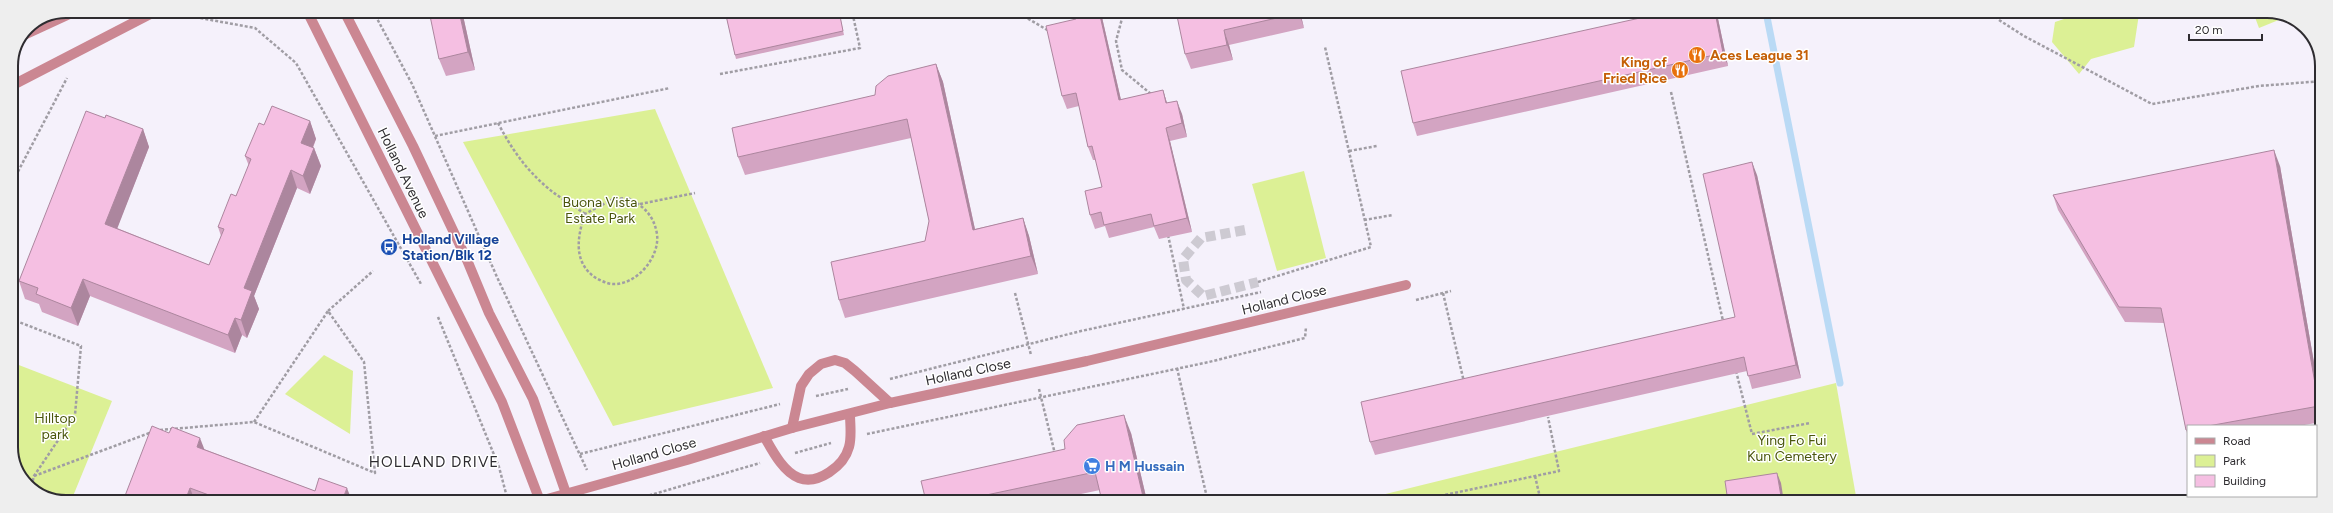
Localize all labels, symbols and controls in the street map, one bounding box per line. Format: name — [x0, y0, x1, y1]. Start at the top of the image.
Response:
scale bar — [2189, 16, 2262, 42]
text: 20 m — [2195, 23, 2223, 37]
restaurant icon: Aces League 31 — [1687, 45, 1707, 65]
place label: Aces League 31 — [1710, 47, 1809, 64]
place label: King of Fried Rice — [1603, 54, 1667, 87]
restaurant icon: King of Fried Rice — [1670, 60, 1690, 80]
street label: Holland Avenue — [374, 125, 432, 221]
park label: Buona Vista Estate Park — [563, 194, 637, 227]
place label: Holland Village Station/Blk 12 — [402, 231, 499, 264]
bus stop icon: Holland Village Station/Blk 12 — [379, 237, 399, 257]
street label: Holland Close — [1240, 281, 1329, 319]
street label: Holland Close — [924, 355, 1013, 389]
park label: Hilltop park — [34, 410, 76, 443]
legend — [2187, 425, 2317, 497]
park label: Ying Fo Fui Kun Cemetery — [1747, 432, 1838, 465]
street label: Holland Close — [610, 434, 698, 474]
text: Road — [2223, 434, 2251, 448]
district label: HOLLAND DRIVE — [369, 453, 499, 471]
text: Park — [2223, 454, 2246, 468]
supermarket icon: H M Hussain — [1082, 456, 1102, 476]
place label: H M Hussain — [1105, 458, 1185, 475]
text: Building — [2223, 474, 2266, 488]

